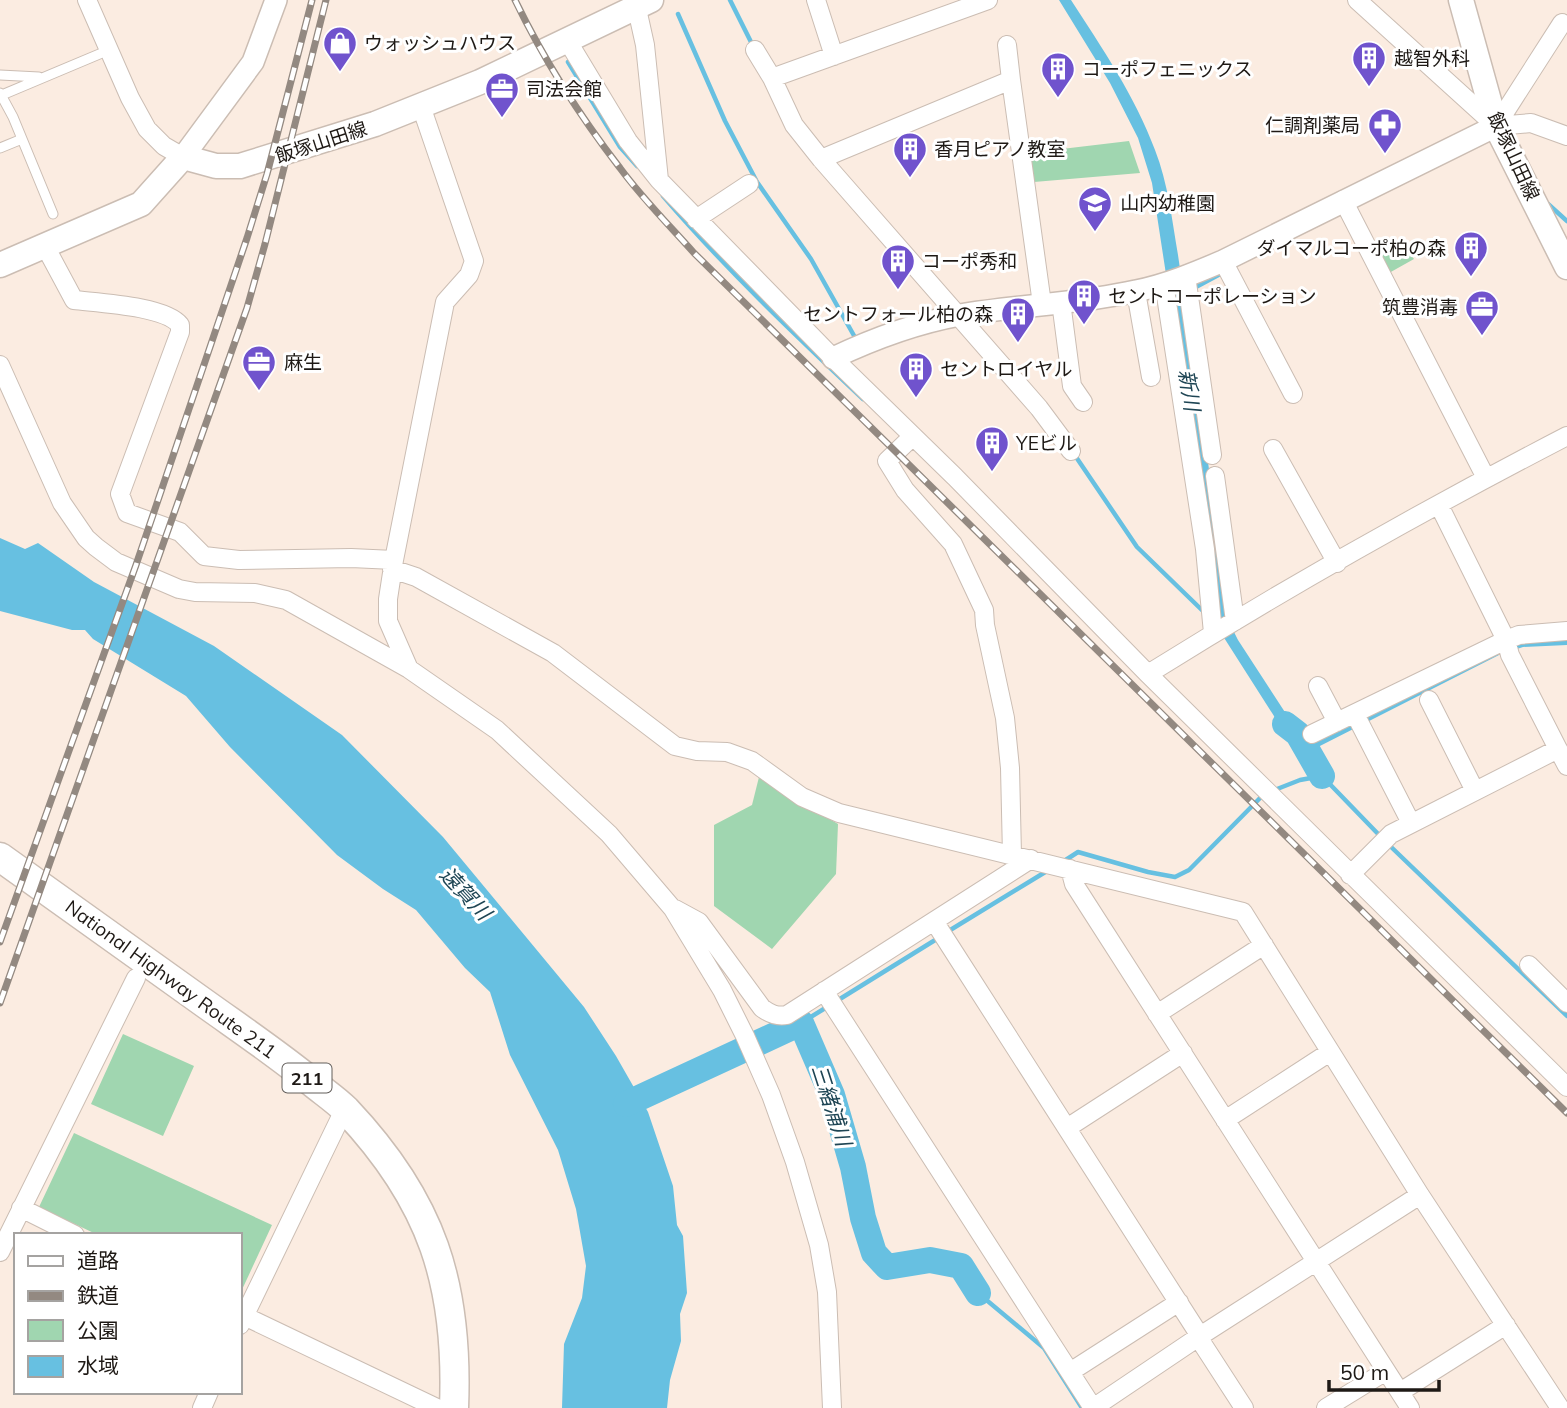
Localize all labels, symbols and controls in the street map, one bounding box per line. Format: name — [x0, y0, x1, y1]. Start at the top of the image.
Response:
shop icon: ウォッシュハウス — [321, 24, 359, 73]
place label: ウォッシュハウス — [364, 31, 516, 55]
building icon: 越智外科 — [1350, 39, 1388, 88]
place label: 越智外科 — [1394, 46, 1470, 70]
building icon: コーポフェニックス — [1039, 50, 1077, 99]
place label: コーポフェニックス — [1082, 57, 1252, 81]
office icon: 司法会館 — [483, 70, 521, 119]
place label: 司法会館 — [526, 77, 602, 101]
pharmacy icon: 仁調剤薬局 — [1366, 106, 1404, 155]
street label: 飯塚山田線 — [1483, 108, 1545, 204]
place label: 仁調剤薬局 — [1265, 113, 1360, 137]
street label: 飯塚山田線 — [272, 116, 370, 168]
building icon: 香月ピアノ教室 — [891, 130, 929, 179]
place label: 香月ピアノ教室 — [934, 137, 1065, 161]
school or university icon: 山内幼稚園 — [1076, 184, 1114, 233]
place label: 山内幼稚園 — [1120, 191, 1215, 215]
building icon: ダイマルコーポ柏の森 — [1452, 229, 1490, 278]
place label: ダイマルコーポ柏の森 — [1256, 236, 1446, 260]
building icon: コーポ秀和 — [879, 242, 917, 291]
place label: コーポ秀和 — [922, 249, 1017, 273]
building icon: セントコーポレーション — [1065, 277, 1103, 326]
place label: セントコーポレーション — [1108, 284, 1317, 308]
office icon: 筑豊消毒 — [1463, 288, 1501, 337]
building icon: セントフォール柏の森 — [999, 295, 1037, 344]
place label: 筑豊消毒 — [1382, 295, 1458, 319]
place label: セントフォール柏の森 — [803, 302, 993, 326]
office icon: 麻生 — [240, 343, 278, 392]
place label: 麻生 — [284, 350, 322, 374]
building icon: セントロイヤル — [897, 350, 935, 399]
place label: セントロイヤル — [940, 357, 1072, 381]
water label: 新川 — [1174, 367, 1206, 415]
building icon: YEビル — [973, 424, 1011, 473]
place label: YEビル — [1015, 431, 1077, 455]
water label: 遠賀川 — [435, 861, 498, 926]
street label: National Highway Route 211 — [61, 894, 281, 1064]
water label: 三緒浦川 — [807, 1061, 858, 1151]
road number: 211 — [282, 1064, 332, 1092]
legend — [14, 1233, 242, 1394]
text: 道路 — [77, 1247, 119, 1273]
text: 鉄道 — [77, 1282, 119, 1308]
text: 公園 — [77, 1317, 119, 1343]
scale bar — [1329, 1348, 1439, 1392]
text: 水域 — [77, 1352, 119, 1378]
text: 50 m — [1340, 1359, 1389, 1385]

